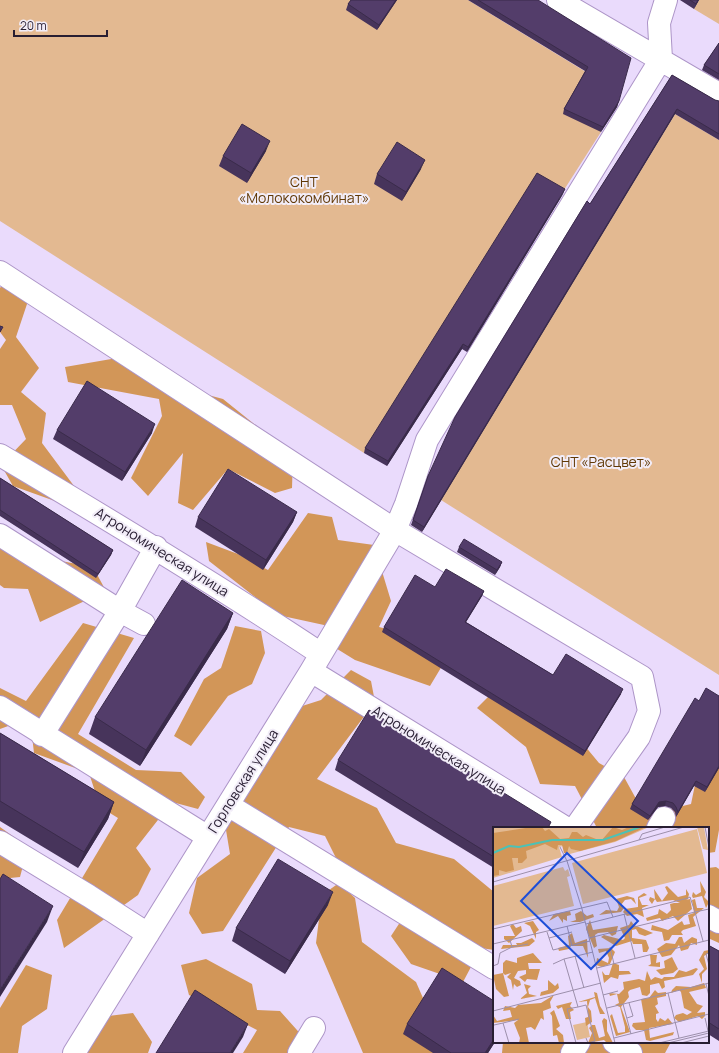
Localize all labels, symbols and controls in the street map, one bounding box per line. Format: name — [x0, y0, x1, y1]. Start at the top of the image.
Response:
scale bar — [14, 12, 107, 38]
text: 20 m — [20, 17, 47, 34]
park label: СНТ «Молококомбинат» — [239, 172, 369, 207]
park label: СНТ «Расцвет» — [551, 452, 651, 471]
street label: Агрономическая улица — [92, 503, 233, 601]
street label: Агрономическая улица — [369, 701, 510, 799]
street label: Горловская улица — [203, 725, 282, 836]
inset map — [493, 827, 709, 1043]

